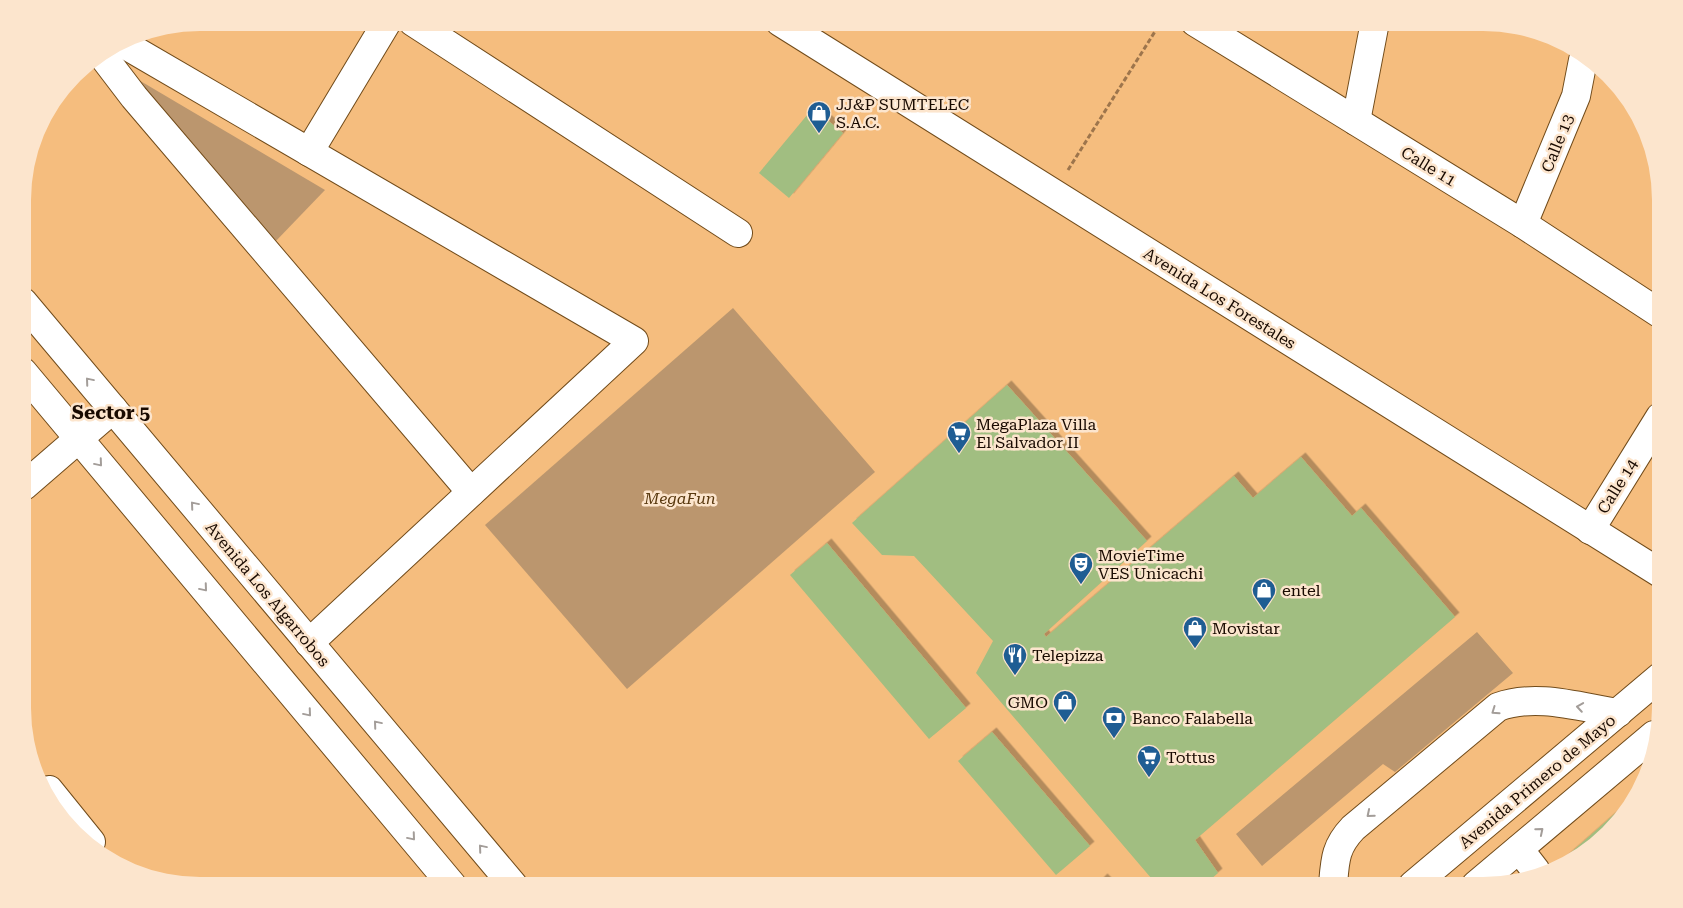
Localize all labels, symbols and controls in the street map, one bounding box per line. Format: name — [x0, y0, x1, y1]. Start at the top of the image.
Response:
place label: JJ&P SUMTELEC S.A.C. — [836, 95, 969, 132]
shop icon: JJ&P SUMTELEC S.A.C. — [806, 100, 832, 134]
street label: Calle 13 — [1537, 111, 1578, 175]
street label: Calle 11 — [1398, 143, 1460, 190]
street label: Avenida Los Forestales — [1140, 244, 1300, 353]
one-way arrow — [86, 377, 95, 386]
district label: Sector 5 — [72, 401, 151, 424]
place label: MegaPlaza Villa El Salvador II — [976, 415, 1097, 452]
supermarket icon: MegaPlaza Villa El Salvador II — [946, 420, 972, 454]
street label: Calle 14 — [1593, 455, 1642, 517]
one-way arrow — [94, 457, 102, 466]
park label: MegaFun — [643, 489, 716, 508]
one-way arrow — [191, 502, 200, 511]
street label: Avenida Los Algarrobos — [202, 518, 334, 671]
place label: MovieTime VES Unicachi — [1098, 546, 1203, 583]
theatre icon: MovieTime VES Unicachi — [1068, 551, 1094, 585]
shop icon: entel — [1251, 577, 1277, 611]
place label: entel — [1282, 581, 1321, 600]
one-way arrow — [198, 582, 206, 591]
shop icon: Movistar — [1182, 615, 1208, 649]
place label: Movistar — [1212, 619, 1280, 638]
restaurant icon: Telepizza — [1002, 642, 1028, 676]
place label: Telepizza — [1032, 646, 1104, 665]
shop icon: GMO — [1052, 689, 1078, 723]
place label: GMO — [1008, 693, 1048, 712]
one-way arrow — [1575, 702, 1583, 713]
bank icon: Banco Falabella — [1101, 705, 1127, 739]
one-way arrow — [1491, 705, 1501, 714]
one-way arrow — [302, 707, 311, 716]
place label: Banco Falabella — [1132, 709, 1253, 728]
street label: Avenida Primero de Mayo — [1455, 710, 1619, 852]
one-way arrow — [374, 720, 383, 729]
supermarket icon: Tottus — [1136, 744, 1162, 778]
place label: Tottus — [1166, 748, 1216, 767]
one-way arrow — [1367, 809, 1376, 818]
one-way arrow — [1534, 828, 1543, 837]
one-way arrow — [406, 832, 415, 841]
one-way arrow — [479, 845, 487, 854]

